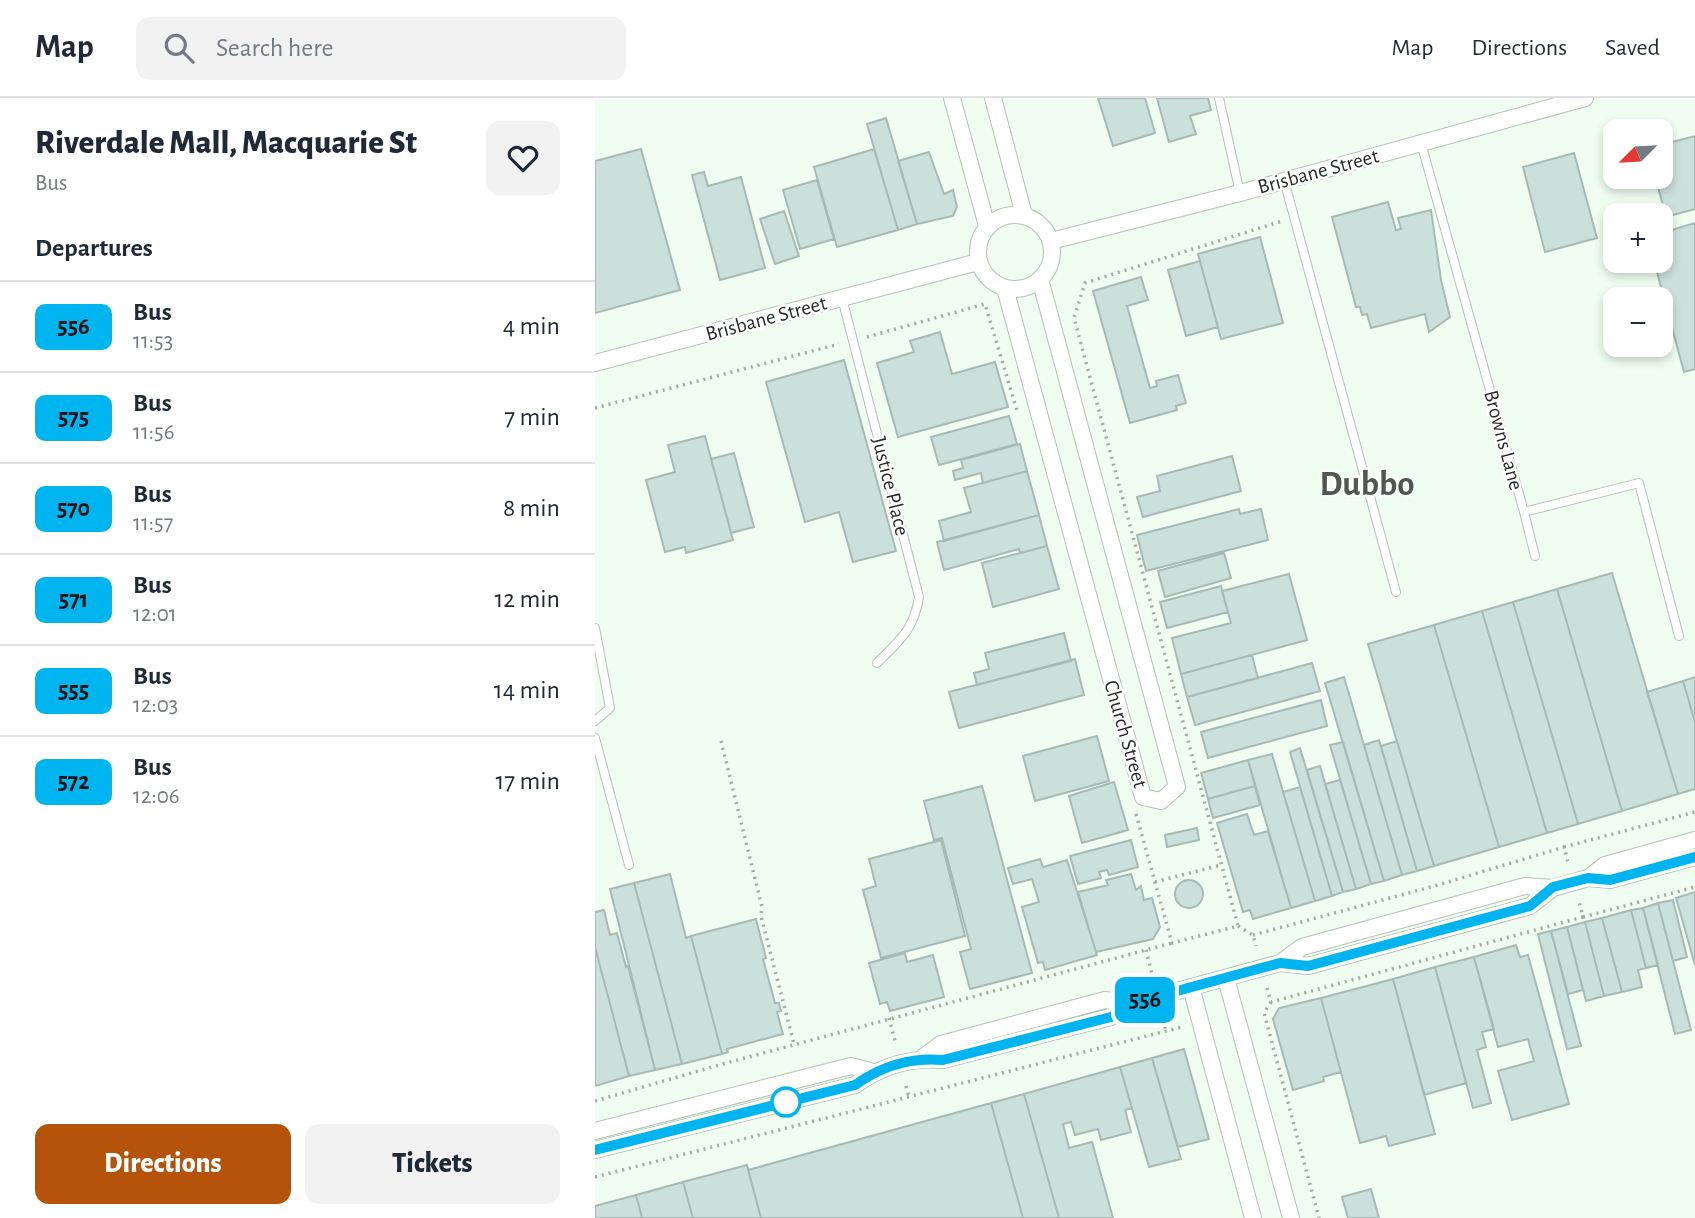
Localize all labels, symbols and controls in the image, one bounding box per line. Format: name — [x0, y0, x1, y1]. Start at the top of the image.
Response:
search box — [136, 17, 626, 80]
icon: search — [160, 29, 198, 67]
text: Map — [35, 31, 94, 64]
text: Search here — [216, 35, 334, 61]
text: Map — [1391, 36, 1433, 60]
text: Directions — [1471, 36, 1567, 60]
text: Saved — [1605, 36, 1660, 60]
north arrow — [1603, 119, 1673, 189]
map controls — [1603, 119, 1673, 357]
button: heart — [486, 121, 560, 195]
text: Riverdale Mall, Macquarie St — [35, 127, 417, 160]
street label: Brisbane Street — [1255, 145, 1381, 198]
text: Bus — [35, 172, 68, 195]
button: + — [1603, 203, 1673, 273]
text: Departures — [35, 235, 153, 261]
button: − — [1603, 287, 1673, 357]
street label: Brisbane Street — [703, 292, 829, 345]
text: Bus — [133, 299, 172, 325]
text: 4 min — [503, 313, 560, 339]
text: 556 — [57, 315, 90, 339]
text: 11:53 — [133, 330, 173, 353]
street label: Browns Lane — [1480, 388, 1527, 493]
text: Bus — [133, 390, 172, 416]
text: 7 min — [504, 404, 560, 430]
text: 575 — [58, 406, 89, 430]
text: 11:56 — [133, 421, 175, 444]
street label: Justice Place — [868, 434, 913, 538]
district label: Dubbo — [1319, 467, 1415, 502]
text: Bus — [133, 481, 172, 507]
text: 8 min — [503, 495, 560, 521]
text: 570 — [57, 497, 90, 521]
text: 11:57 — [133, 512, 173, 535]
text: Bus — [133, 572, 172, 598]
text: 12 min — [494, 586, 560, 612]
text: 571 — [59, 588, 88, 612]
text: 12:01 — [133, 603, 177, 626]
text: Bus — [133, 663, 172, 689]
text: 14 min — [494, 677, 560, 703]
street label: Church Street — [1100, 678, 1151, 791]
text: 555 — [58, 679, 89, 703]
text: 12:03 — [133, 694, 178, 717]
text: Bus — [133, 754, 172, 780]
text: 17 min — [495, 768, 560, 794]
text: 572 — [57, 770, 90, 794]
text: 12:06 — [133, 785, 180, 808]
line badge: 556 — [1105, 977, 1185, 1023]
text: 556 — [1129, 988, 1161, 1012]
unlabelled marker — [771, 1087, 801, 1117]
button: Directions — [35, 1124, 291, 1204]
button: Tickets — [305, 1124, 560, 1204]

